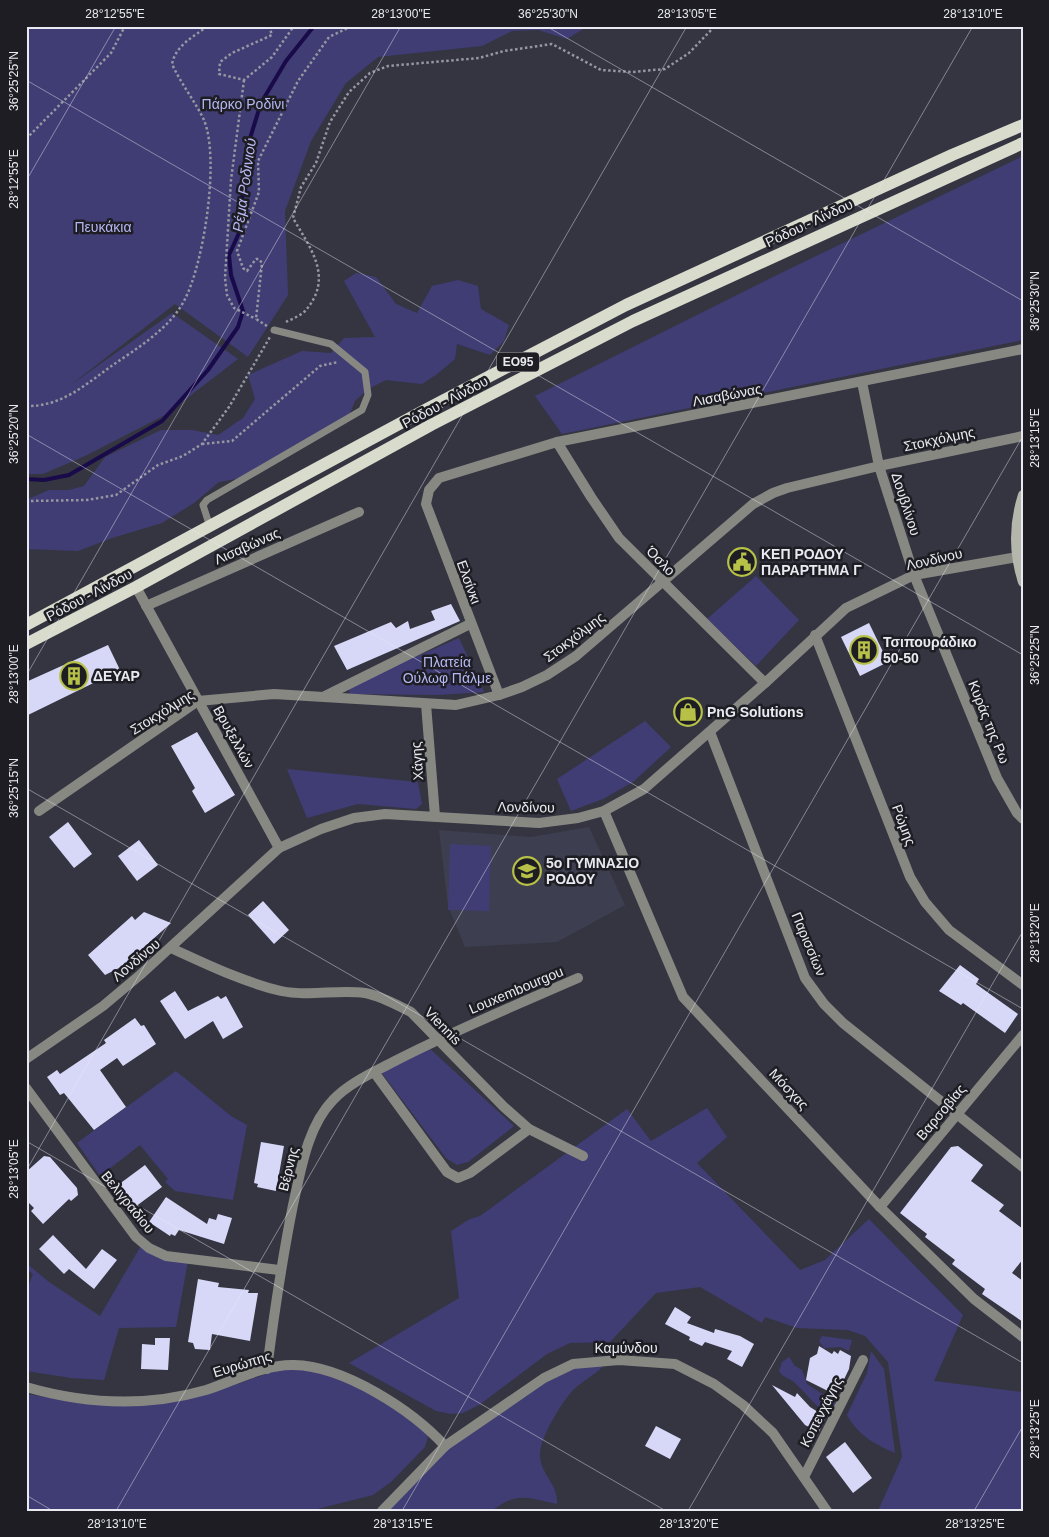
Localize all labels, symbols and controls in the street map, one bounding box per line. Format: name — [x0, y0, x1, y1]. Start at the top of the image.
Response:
text: 28°12'55"E — [85, 7, 145, 21]
text: 28°13'00"E — [371, 7, 431, 21]
text: 36°25'30"N — [518, 7, 578, 21]
text: 28°13'05"E — [657, 7, 717, 21]
text: 28°13'10"E — [943, 7, 1003, 21]
text: 36°25'25"N — [7, 51, 21, 111]
park label: Πάρκο Ροδίνι — [202, 96, 284, 112]
water label: Ρέμα Ροδινιού — [229, 137, 259, 233]
text: 28°12'55"E — [7, 149, 21, 209]
street label: Ρόδου - Λίνδου — [763, 196, 855, 250]
park label: Πευκάκια — [74, 219, 132, 235]
text: 36°25'30"N — [1028, 271, 1042, 331]
road number: ΕΟ95 — [497, 352, 539, 372]
street label: Ρόδου - Λίνδου — [399, 373, 491, 431]
street label: Λισαβώνας — [691, 380, 763, 410]
text: 36°25'20"N — [7, 404, 21, 464]
text: 28°13'15"E — [1028, 408, 1042, 468]
street label: Στοκχόλμης — [902, 424, 976, 454]
street label: Δουβλίνου — [888, 470, 924, 538]
street label: Λισαβώνας — [212, 524, 282, 568]
street label: Όσλο — [643, 542, 679, 579]
street label: Λονδίνου — [904, 545, 964, 573]
place label: ΚΕΠ ΡΟΔΟΥ ΠΑΡΑΡΤΗΜΑ Γ — [761, 546, 862, 578]
public building icon: ΚΕΠ ΡΟΔΟΥ ΠΑΡΑΡΤΗΜΑ Γ — [727, 547, 757, 577]
street label: Ελσίνκι — [454, 558, 484, 606]
street label: Ρόδου - Λίνδου — [43, 566, 135, 624]
street label: Στοκχόλμης — [540, 609, 608, 665]
text: 36°25'25"N — [1028, 625, 1042, 685]
place label: Τσιπουράδικο 50-50 — [883, 634, 977, 666]
building icon: Τσιπουράδικο 50-50 — [849, 635, 879, 665]
text: 28°13'00"E — [7, 644, 21, 704]
park label: Πλατεία Ούλωφ Πάλμε — [403, 654, 491, 686]
building icon: ΔΕΥΑΡ — [59, 661, 89, 691]
place label: ΔΕΥΑΡ — [93, 668, 140, 684]
street label: Κυράς της Ρω — [965, 678, 1013, 766]
street label: Στοκχόλμης — [127, 686, 197, 738]
shop icon: PnG Solutions — [673, 697, 703, 727]
street label: Βρυξελλών — [210, 703, 258, 771]
place label: PnG Solutions — [707, 704, 804, 720]
street label: Χάγης — [408, 741, 426, 781]
text: 36°25'15"N — [7, 758, 21, 818]
street label: Λονδίνου — [497, 798, 555, 816]
street label: Ρώμης — [889, 802, 919, 848]
place label: 5ο ΓΥΜΝΑΣΙΟ ΡΟΔΟΥ — [546, 855, 639, 887]
school or university icon: 5ο ΓΥΜΝΑΣΙΟ ΡΟΔΟΥ — [512, 856, 542, 886]
text: 28°13'20"E — [1028, 903, 1042, 963]
street label: Παρισσίων — [788, 910, 830, 978]
street label: Λονδίνου — [109, 935, 163, 985]
street label: Louxembourgou — [466, 963, 566, 1017]
street label: Viennis — [421, 1004, 465, 1048]
street label: Μόσχας — [766, 1065, 812, 1113]
street label: Βαρσοβίας — [913, 1081, 969, 1143]
text: 28°13'05"E — [7, 1139, 21, 1199]
street label: Βέρνης — [275, 1145, 301, 1193]
street label: Βελιγραδίου — [98, 1168, 158, 1236]
street label: Καμύνδου — [594, 1340, 658, 1356]
street label: Ευρώπης — [211, 1348, 273, 1380]
street label: Κοπενχάγης — [797, 1374, 846, 1450]
text: 28°13'25"E — [1028, 1399, 1042, 1459]
text: 28°13'10"E — [87, 1517, 147, 1531]
text: 28°13'15"E — [373, 1517, 433, 1531]
text: 28°13'20"E — [659, 1517, 719, 1531]
text: 28°13'25"E — [945, 1517, 1005, 1531]

